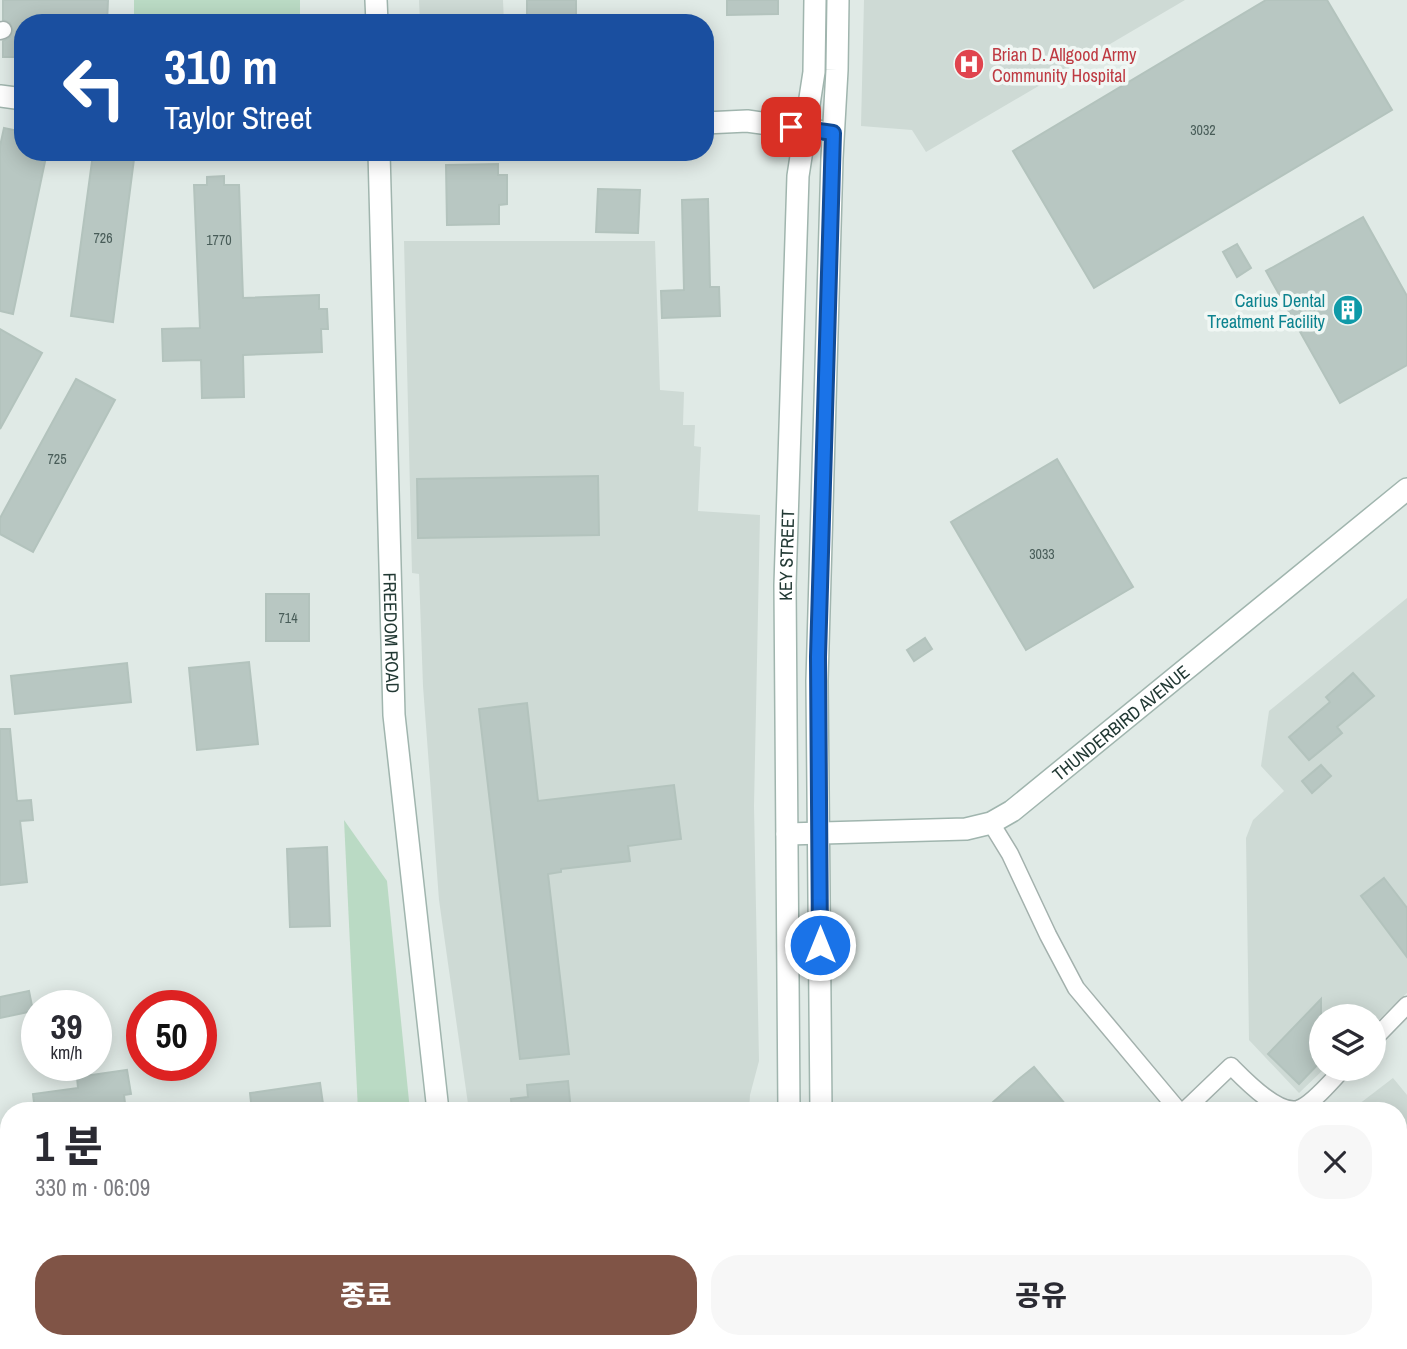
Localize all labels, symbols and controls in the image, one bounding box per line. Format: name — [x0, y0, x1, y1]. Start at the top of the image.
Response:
text: 310 m — [164, 33, 278, 99]
icon: left — [49, 42, 140, 133]
place label: Brian D. Allgood Army Community Hospital — [992, 42, 1137, 88]
hospital icon: Brian D. Allgood Army Community Hospital — [952, 47, 986, 81]
text: Taylor Street — [164, 96, 312, 139]
pin — [761, 97, 821, 157]
icon: arrive — [772, 108, 810, 146]
house number: 3032 — [1190, 121, 1216, 139]
house number: 726 — [93, 229, 113, 247]
house number: 1770 — [206, 231, 232, 249]
place label: Carius Dental Treatment Facility — [1207, 288, 1326, 334]
building icon: Carius Dental Treatment Facility — [1331, 293, 1365, 327]
house number: 725 — [47, 450, 67, 468]
street label: KEY STREET — [772, 509, 800, 601]
house number: 3033 — [1029, 545, 1055, 563]
street label: FREEDOM ROAD — [378, 572, 406, 693]
house number: 714 — [278, 609, 298, 627]
street label: THUNDERBIRD AVENUE — [1047, 659, 1194, 786]
position arrow — [783, 908, 857, 982]
speed limit sign: 50 — [126, 990, 217, 1081]
text: 39 — [51, 1003, 82, 1050]
map controls — [1309, 1004, 1386, 1081]
button: layers — [1309, 1004, 1386, 1081]
text: km/h — [51, 1040, 83, 1065]
text: 1 분 — [35, 1118, 102, 1174]
button: close — [1298, 1125, 1372, 1199]
text: 330 m · 06:09 — [35, 1172, 150, 1203]
button: 종료 — [35, 1255, 697, 1335]
button: 공유 — [711, 1255, 1372, 1335]

